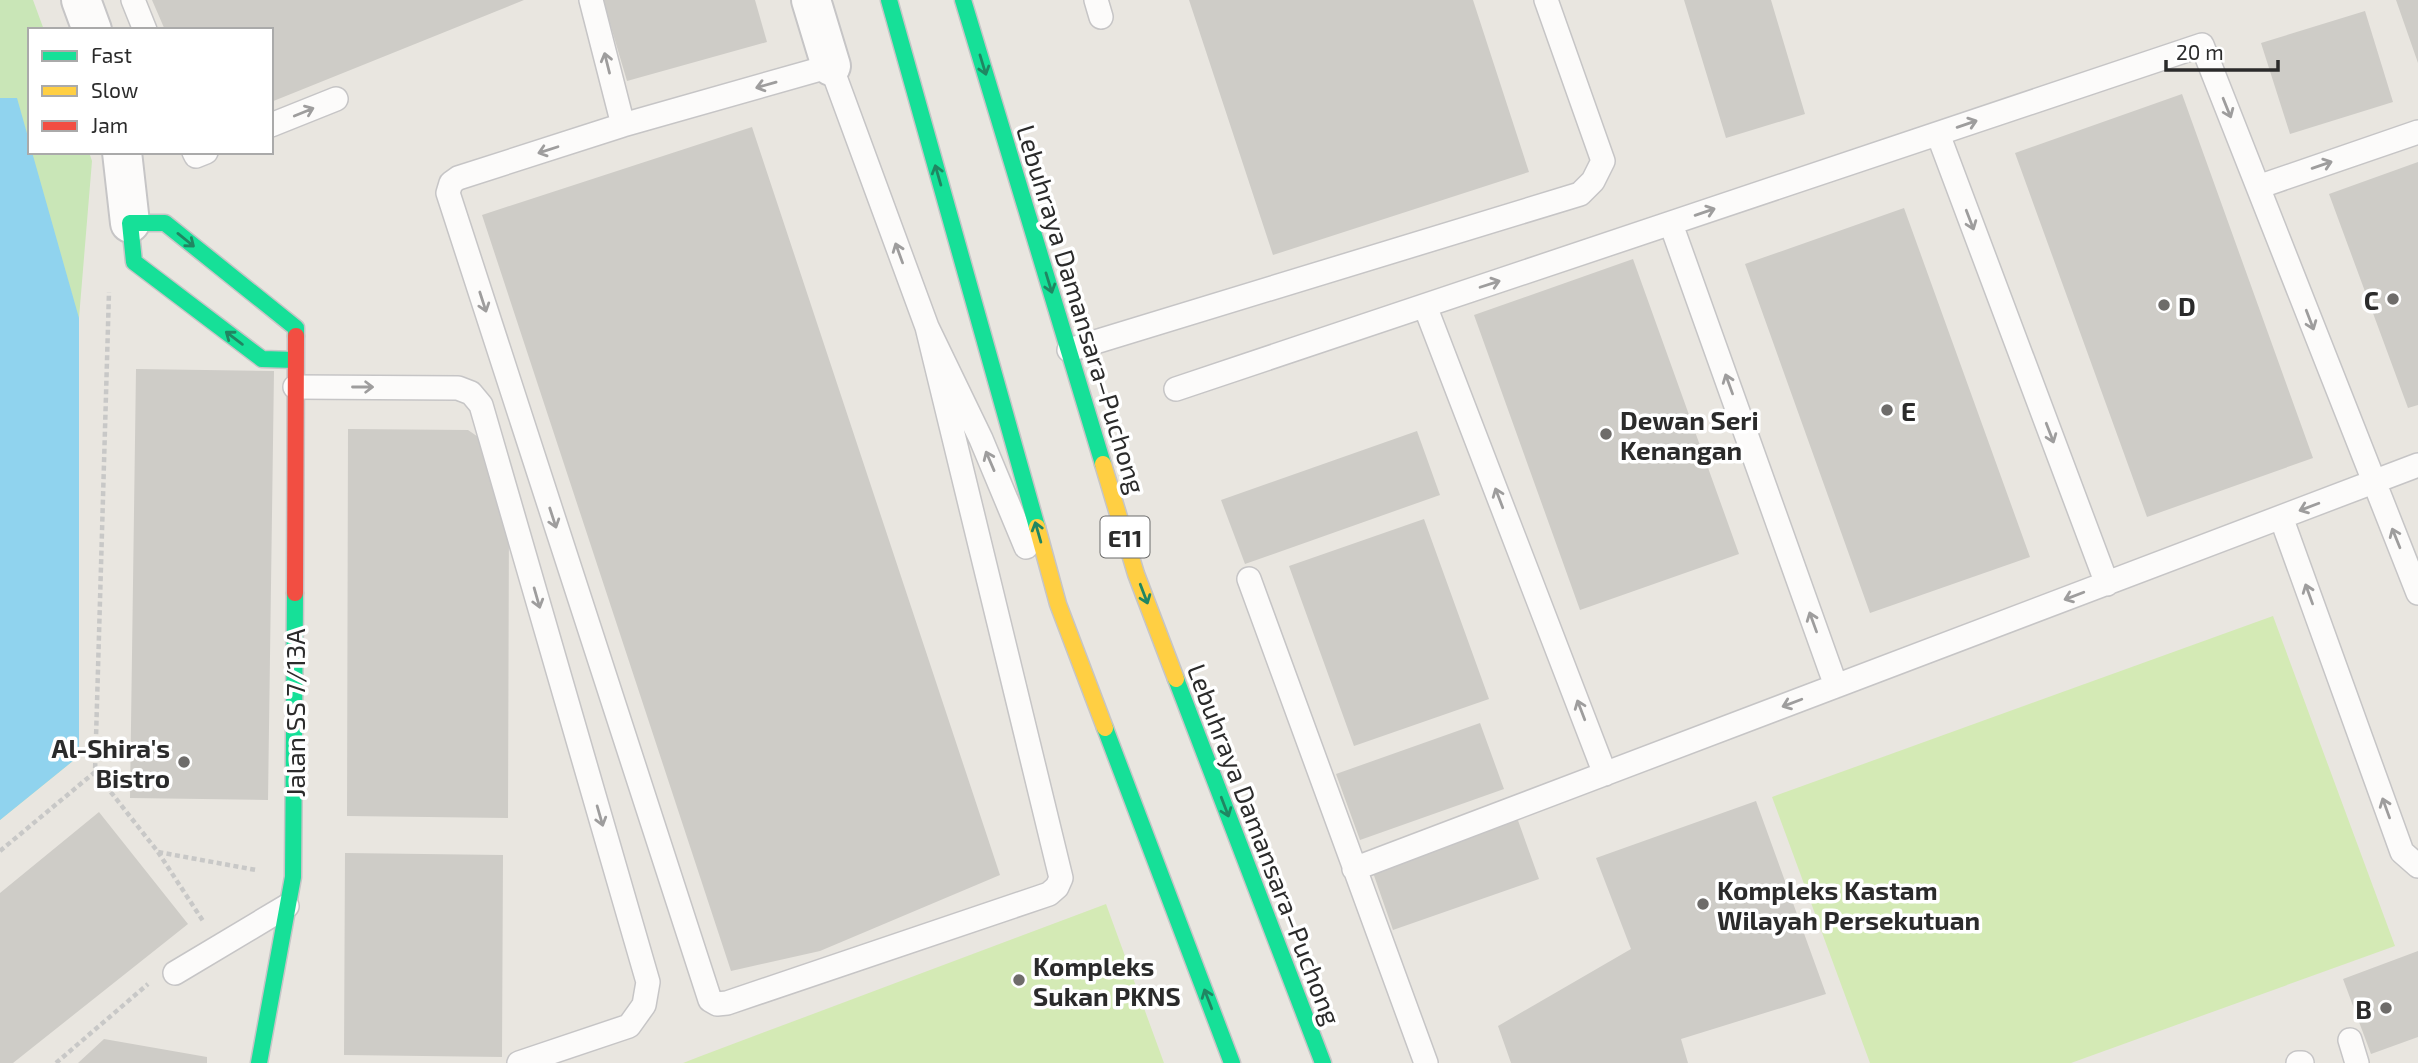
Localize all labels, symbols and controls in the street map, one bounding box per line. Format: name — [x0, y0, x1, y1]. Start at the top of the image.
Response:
legend — [28, 28, 273, 154]
scale bar — [2166, 28, 2278, 72]
text: 20 m — [2176, 39, 2224, 64]
text: Fast — [91, 42, 132, 67]
one-way arrow — [600, 52, 613, 75]
one-way arrow — [977, 54, 990, 76]
text: Slow — [91, 77, 138, 102]
one-way arrow — [755, 79, 777, 92]
one-way arrow — [2221, 97, 2234, 119]
one-way arrow — [292, 105, 314, 118]
text: Jam — [91, 112, 128, 137]
one-way arrow — [1956, 117, 1978, 129]
street label: Lebuhraya Damansara–Puchong — [1011, 121, 1153, 497]
one-way arrow — [537, 144, 559, 157]
one-way arrow — [2311, 158, 2333, 170]
one-way arrow — [931, 164, 944, 187]
one-way arrow — [1694, 205, 1716, 217]
one-way arrow — [1965, 209, 1978, 231]
one-way arrow — [177, 232, 195, 248]
one-way arrow — [892, 242, 904, 264]
one-way arrow — [1043, 272, 1056, 294]
one-way arrow — [1478, 277, 1500, 290]
place label: C — [2364, 284, 2379, 315]
place label: D — [2178, 290, 2196, 321]
one-way arrow — [477, 291, 490, 313]
marker: C — [2385, 291, 2401, 307]
marker: D — [2156, 297, 2172, 313]
one-way arrow — [2304, 309, 2317, 331]
one-way arrow — [225, 331, 244, 345]
one-way arrow — [1721, 374, 1734, 396]
one-way arrow — [351, 380, 374, 394]
place label: E — [1901, 395, 1916, 426]
marker: E — [1879, 402, 1895, 418]
place label: Dewan Seri Kenangan — [1620, 404, 1759, 465]
one-way arrow — [2045, 422, 2058, 444]
marker: Dewan Seri Kenangan — [1598, 426, 1614, 442]
one-way arrow — [983, 451, 996, 472]
one-way arrow — [1491, 488, 1504, 509]
one-way arrow — [2299, 501, 2321, 514]
one-way arrow — [548, 507, 561, 529]
road number: E11 — [1100, 516, 1150, 558]
one-way arrow — [1031, 522, 1044, 544]
one-way arrow — [2388, 527, 2401, 549]
one-way arrow — [1139, 583, 1151, 605]
one-way arrow — [2302, 584, 2314, 606]
one-way arrow — [531, 586, 544, 608]
one-way arrow — [2063, 591, 2085, 604]
one-way arrow — [1806, 611, 1819, 633]
street label: Jalan SS 7/13A — [279, 629, 310, 797]
street label: Lebuhraya Damansara–Puchong — [1182, 659, 1348, 1029]
one-way arrow — [1782, 698, 1804, 710]
one-way arrow — [1573, 700, 1586, 722]
place label: Al-Shira's Bistro — [51, 732, 170, 793]
marker: Al-Shira's Bistro — [176, 754, 192, 770]
one-way arrow — [1220, 795, 1232, 817]
one-way arrow — [2379, 798, 2391, 820]
one-way arrow — [594, 804, 607, 827]
place label: Kompleks Kastam Wilayah Persekutuan — [1717, 874, 1980, 936]
marker: Kompleks Kastam Wilayah Persekutuan — [1695, 896, 1711, 912]
place label: Kompleks Sukan PKNS — [1033, 950, 1181, 1011]
marker: Kompleks Sukan PKNS — [1011, 972, 1027, 988]
one-way arrow — [1201, 989, 1213, 1011]
place label: B — [2355, 993, 2372, 1024]
marker: B — [2378, 1000, 2394, 1016]

